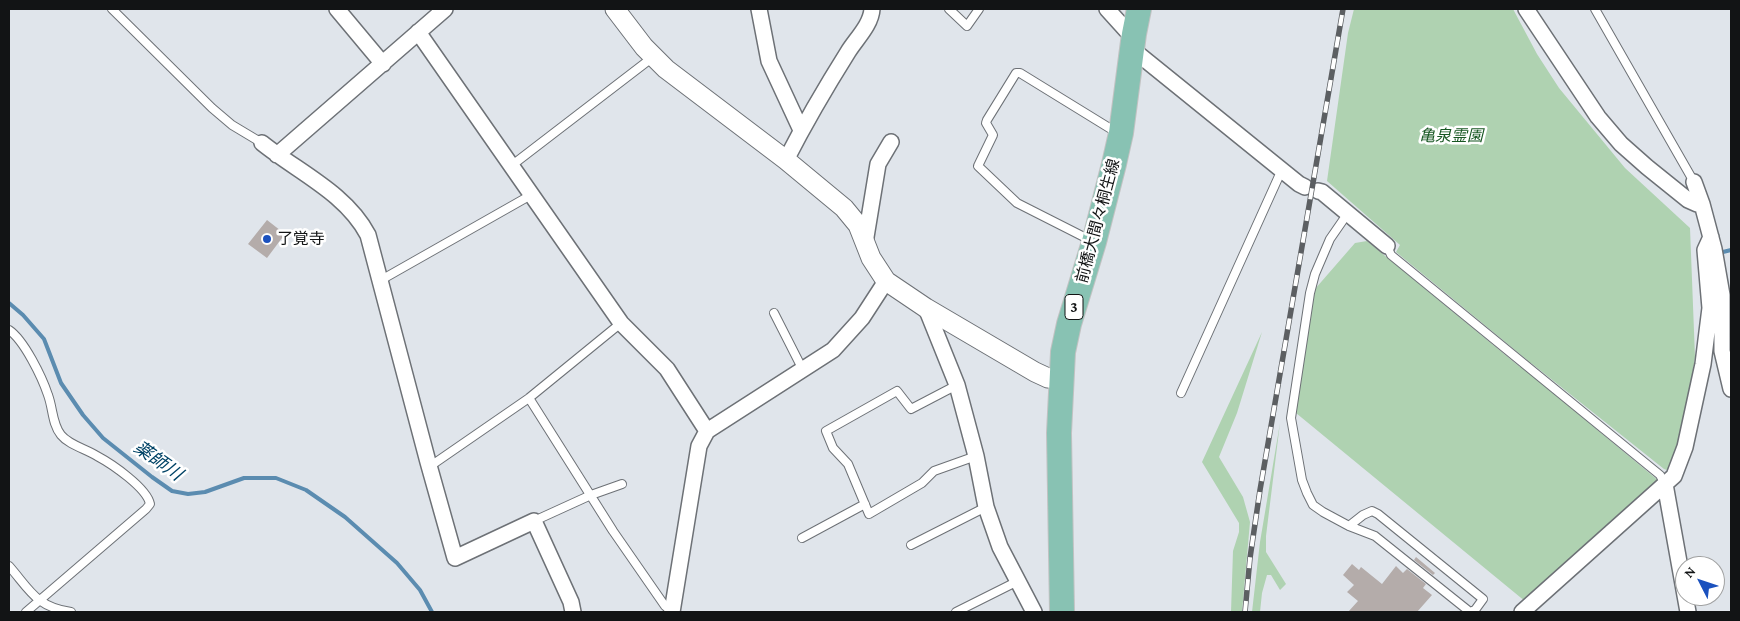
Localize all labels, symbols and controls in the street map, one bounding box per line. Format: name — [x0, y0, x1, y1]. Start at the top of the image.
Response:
park label: 亀泉霊園 — [1419, 126, 1483, 146]
street label: 前橋大間々桐生線 — [1072, 157, 1124, 285]
place label: 了覚寺 — [277, 229, 325, 249]
marker: 了覚寺 — [261, 233, 273, 245]
road number: 3 — [1065, 294, 1083, 320]
water label: 薬師川 — [130, 437, 186, 485]
north arrow — [1675, 556, 1725, 606]
text: N — [1680, 563, 1699, 581]

